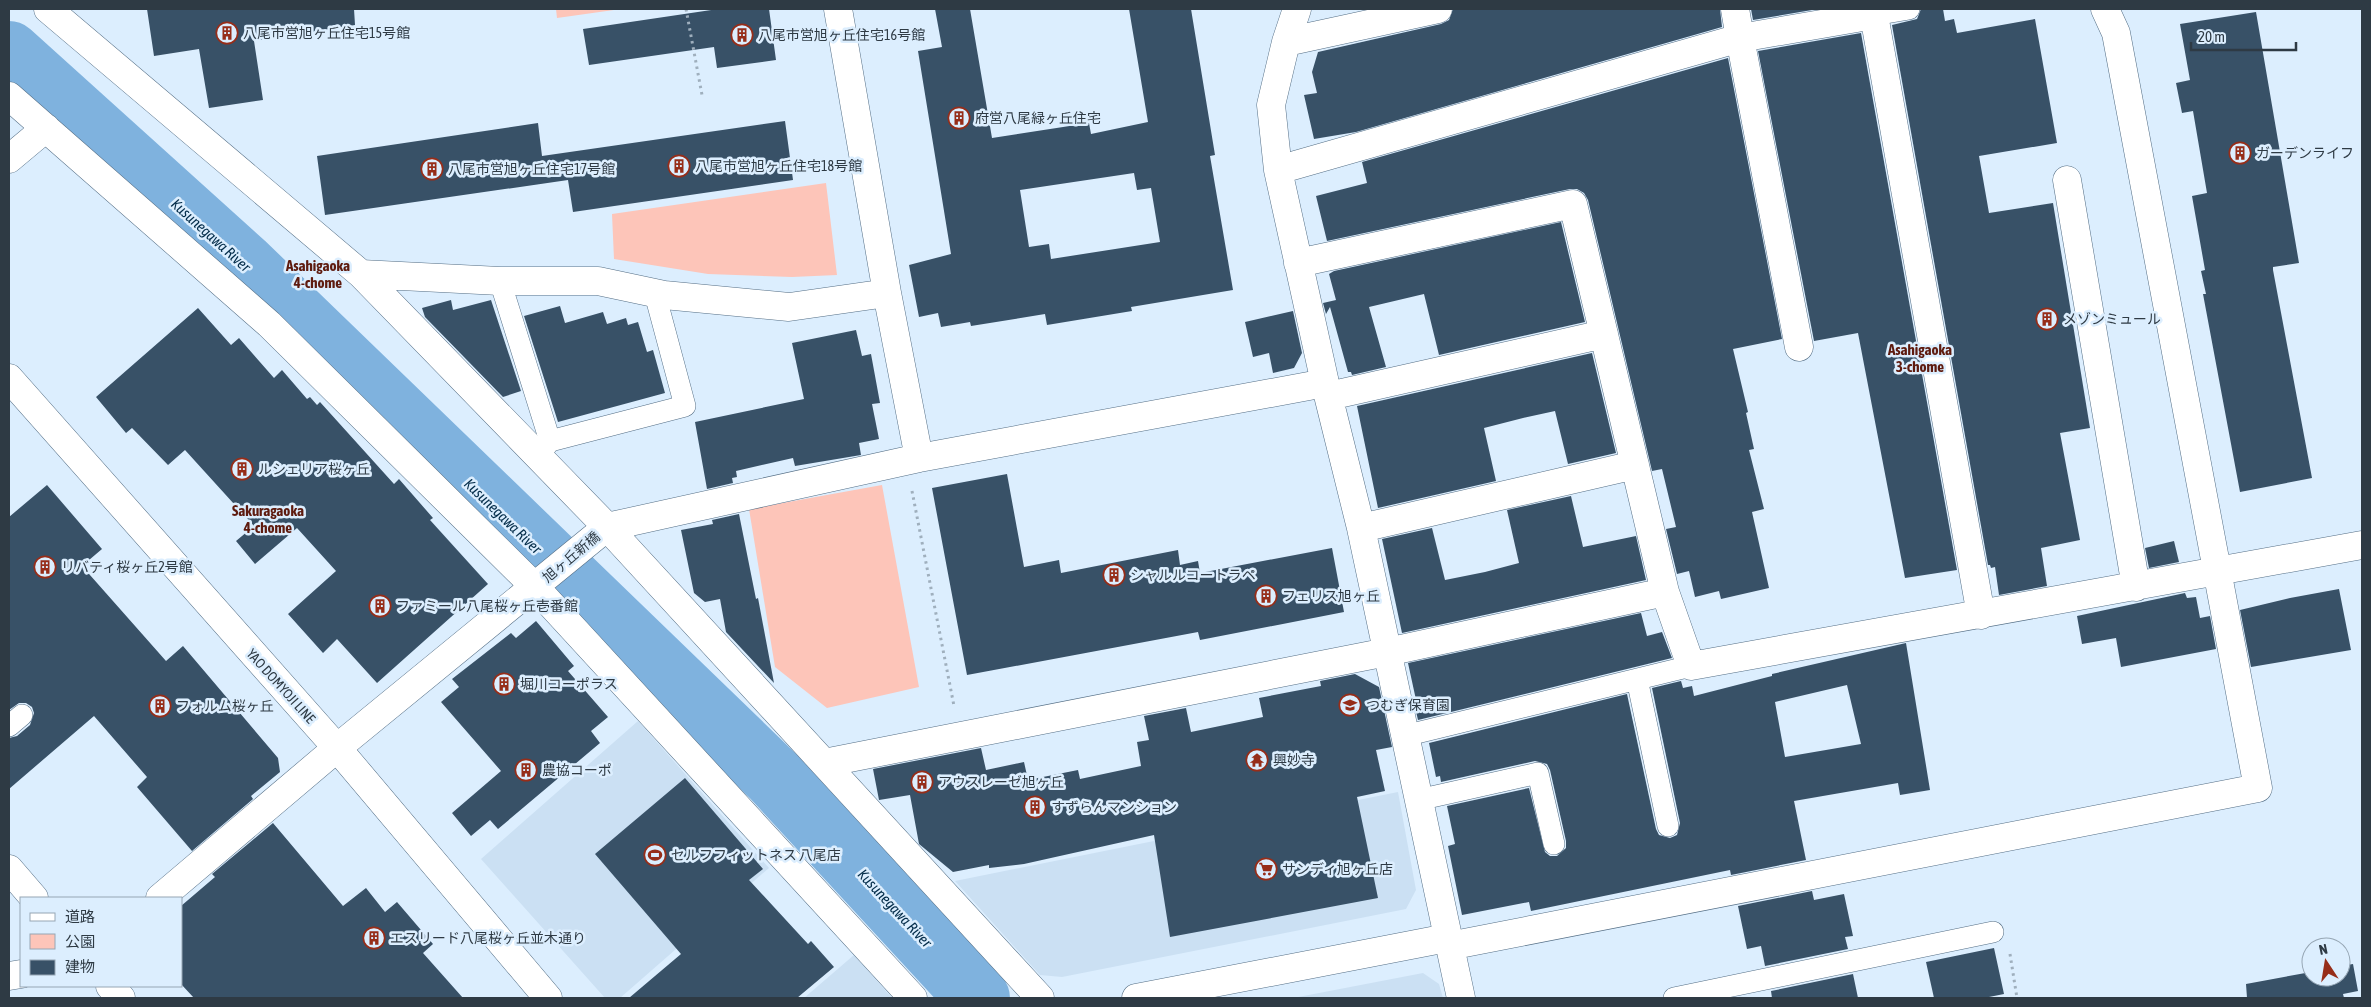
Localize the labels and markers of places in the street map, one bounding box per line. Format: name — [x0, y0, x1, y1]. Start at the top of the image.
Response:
building icon: 八尾市営旭ヶ丘住宅15号館 — [215, 21, 239, 45]
building icon: 八尾市営旭ヶ丘住宅16号館 — [730, 23, 754, 47]
place label: 八尾市営旭ヶ丘住宅15号館 — [243, 25, 410, 41]
place label: 八尾市営旭ヶ丘住宅16号館 — [758, 27, 925, 43]
building icon: 府営八尾緑ヶ丘住宅 — [947, 106, 971, 130]
place label: 府営八尾緑ヶ丘住宅 — [975, 110, 1101, 126]
building icon: ガーデンライフ — [2228, 141, 2252, 165]
place label: ガーデンライフ — [2256, 145, 2354, 161]
building icon: 八尾市営旭ヶ丘住宅18号館 — [667, 154, 691, 178]
building icon: 八尾市営旭ヶ丘住宅17号館 — [420, 157, 444, 181]
place label: 八尾市営旭ヶ丘住宅18号館 — [695, 158, 862, 174]
place label: 八尾市営旭ヶ丘住宅17号館 — [448, 161, 615, 177]
building icon: メゾンミュール — [2035, 307, 2059, 331]
place label: メゾンミュール — [2063, 311, 2161, 327]
building icon: ルシェリア桜ヶ丘 — [230, 457, 254, 481]
place label: ルシェリア桜ヶ丘 — [258, 461, 370, 477]
building icon: リバティ桜ヶ丘2号館 — [33, 555, 57, 579]
place label: リバティ桜ヶ丘2号館 — [61, 559, 193, 575]
building icon: シャルルコートラペ — [1102, 563, 1126, 587]
place label: シャルルコートラペ — [1130, 567, 1256, 583]
building icon: フェリス旭ヶ丘 — [1254, 584, 1278, 608]
place label: フェリス旭ヶ丘 — [1282, 588, 1380, 604]
building icon: ファミール八尾桜ヶ丘壱番館 — [368, 594, 392, 618]
place label: ファミール八尾桜ヶ丘壱番館 — [396, 598, 578, 614]
building icon: 堀川コーポラス — [492, 672, 516, 696]
place label: 堀川コーポラス — [520, 676, 618, 692]
school or university icon: つむぎ保育園 — [1338, 693, 1362, 717]
building icon: フォルム桜ヶ丘 — [148, 694, 172, 718]
place label: つむぎ保育園 — [1366, 697, 1450, 713]
place label: フォルム桜ヶ丘 — [176, 698, 274, 714]
temple icon: 興妙寺 — [1245, 748, 1269, 772]
place label: 興妙寺 — [1273, 752, 1315, 768]
building icon: 農協コーポ — [514, 758, 538, 782]
place label: 農協コーポ — [542, 762, 612, 778]
building icon: アウスレーゼ旭ヶ丘 — [910, 770, 934, 794]
place label: アウスレーゼ旭ヶ丘 — [938, 774, 1064, 790]
building icon: すずらんマンション — [1023, 795, 1047, 819]
place label: すずらんマンション — [1051, 799, 1177, 815]
sports icon: セルフフィットネス 八尾店 — [643, 843, 667, 867]
place label: セルフフィットネス 八尾店 — [671, 847, 841, 863]
supermarket icon: サンディ旭ヶ丘店 — [1254, 857, 1278, 881]
place label: サンディ旭ヶ丘店 — [1282, 861, 1393, 877]
building icon: エスリード八尾桜ヶ丘並木通り — [362, 926, 386, 950]
place label: エスリード八尾桜ヶ丘並木通り — [390, 930, 586, 946]

